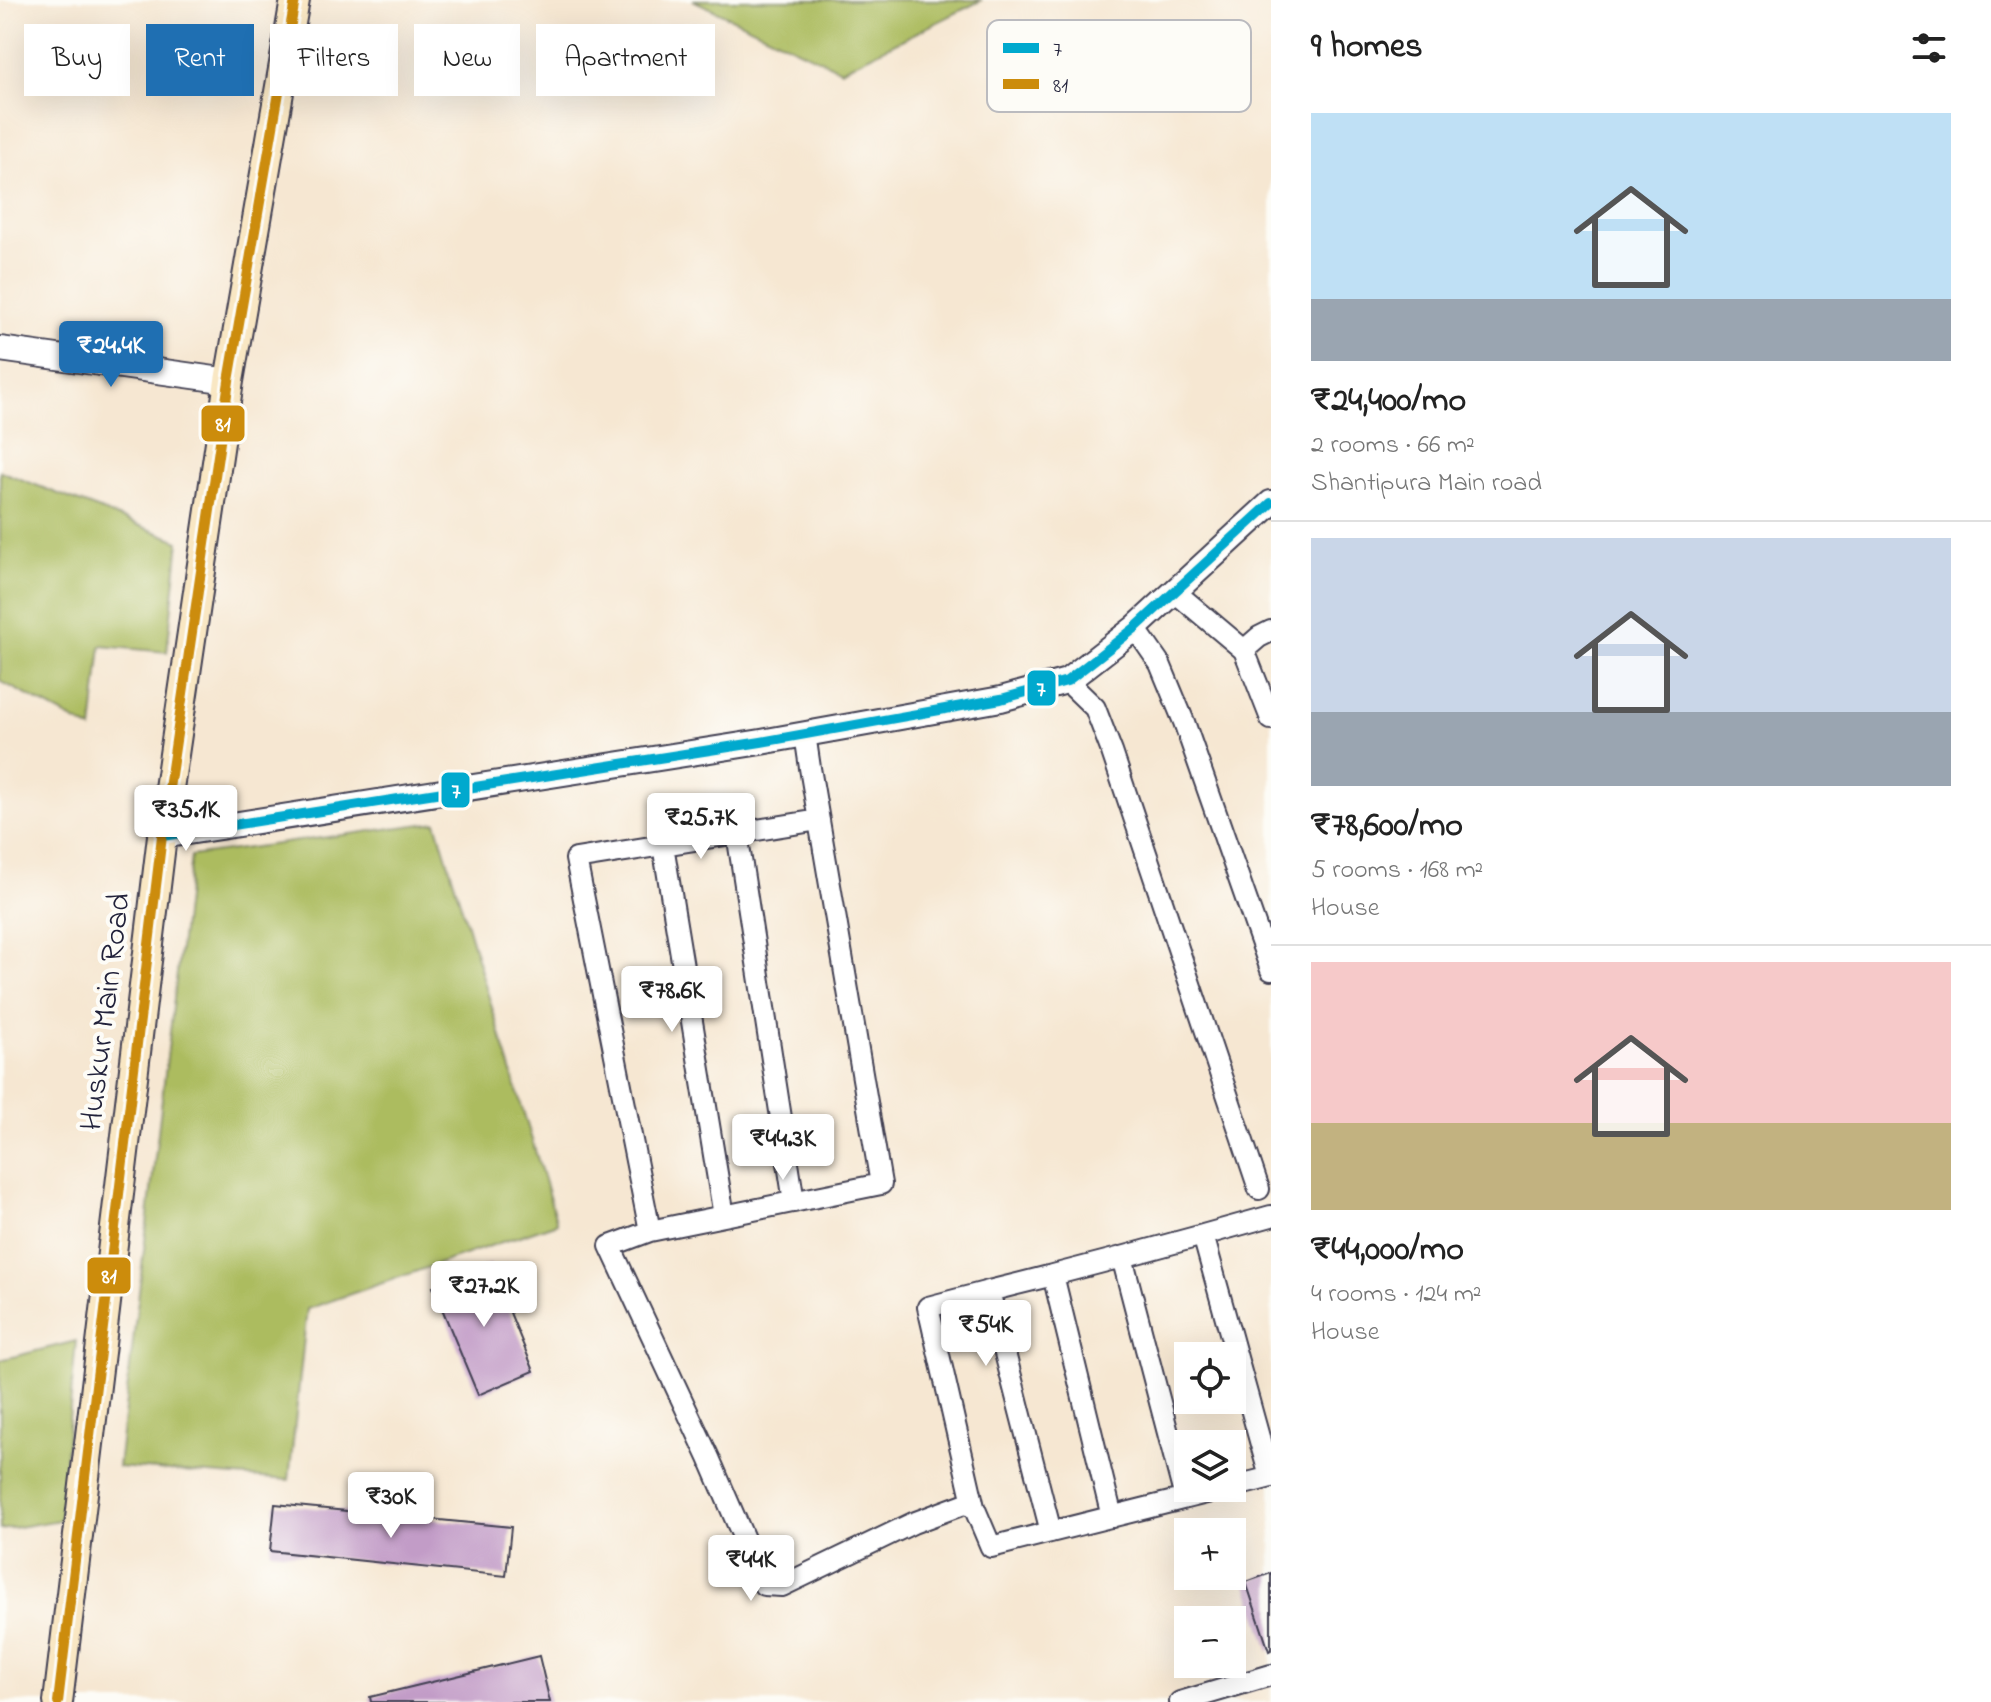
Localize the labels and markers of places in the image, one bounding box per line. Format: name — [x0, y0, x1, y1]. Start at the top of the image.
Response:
pin: ₹24.4K — [46, 321, 176, 389]
pin: ₹35.1K — [121, 785, 251, 853]
pin: ₹25.7K — [636, 793, 766, 861]
pin: ₹78.6K — [607, 966, 737, 1034]
pin: ₹44.3K — [718, 1114, 848, 1182]
pin: ₹27.2K — [419, 1261, 549, 1329]
pin: ₹54K — [939, 1300, 1033, 1368]
pin: ₹30K — [344, 1472, 438, 1540]
pin: ₹44K — [704, 1535, 798, 1603]

